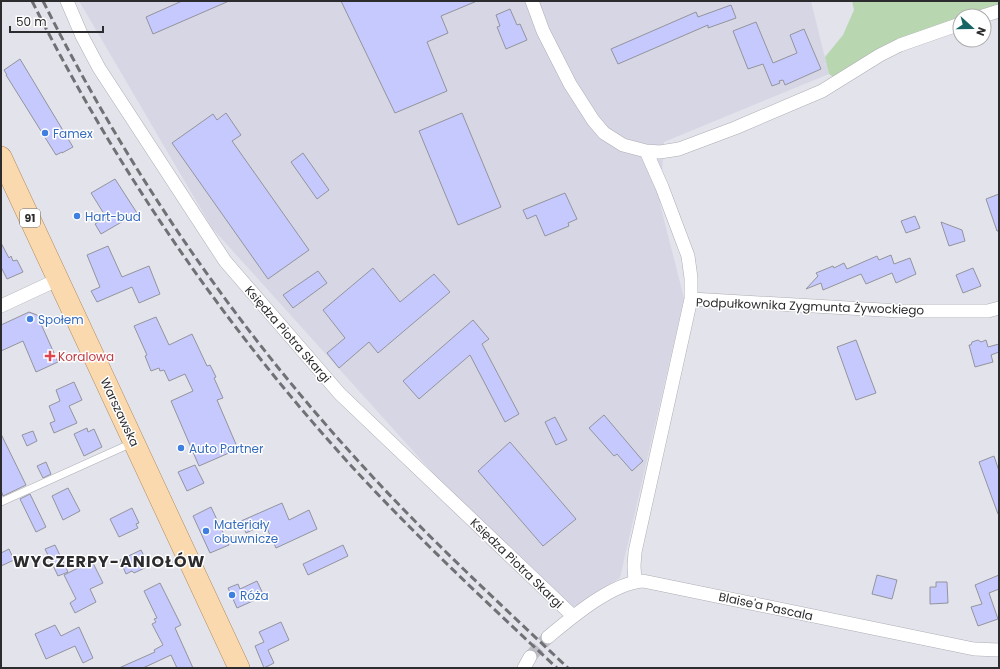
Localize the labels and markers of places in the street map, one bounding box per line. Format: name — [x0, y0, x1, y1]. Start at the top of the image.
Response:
place label: Famex — [53, 125, 93, 142]
marker: Famex — [40, 128, 50, 138]
place label: Hart-bud — [85, 208, 141, 225]
marker: Hart-bud — [72, 211, 82, 221]
place label: Społem — [38, 311, 84, 328]
marker: Społem — [25, 314, 35, 324]
place label: Koralowa — [58, 348, 114, 365]
marker: Koralowa — [45, 351, 55, 361]
place label: Auto Partner — [189, 440, 264, 457]
marker: Auto Partner — [176, 443, 186, 453]
place label: Materiały obuwnicze — [214, 516, 278, 547]
marker: Materiały obuwnicze — [201, 526, 211, 536]
place label: Róża — [240, 587, 269, 604]
marker: Róża — [227, 590, 237, 600]

